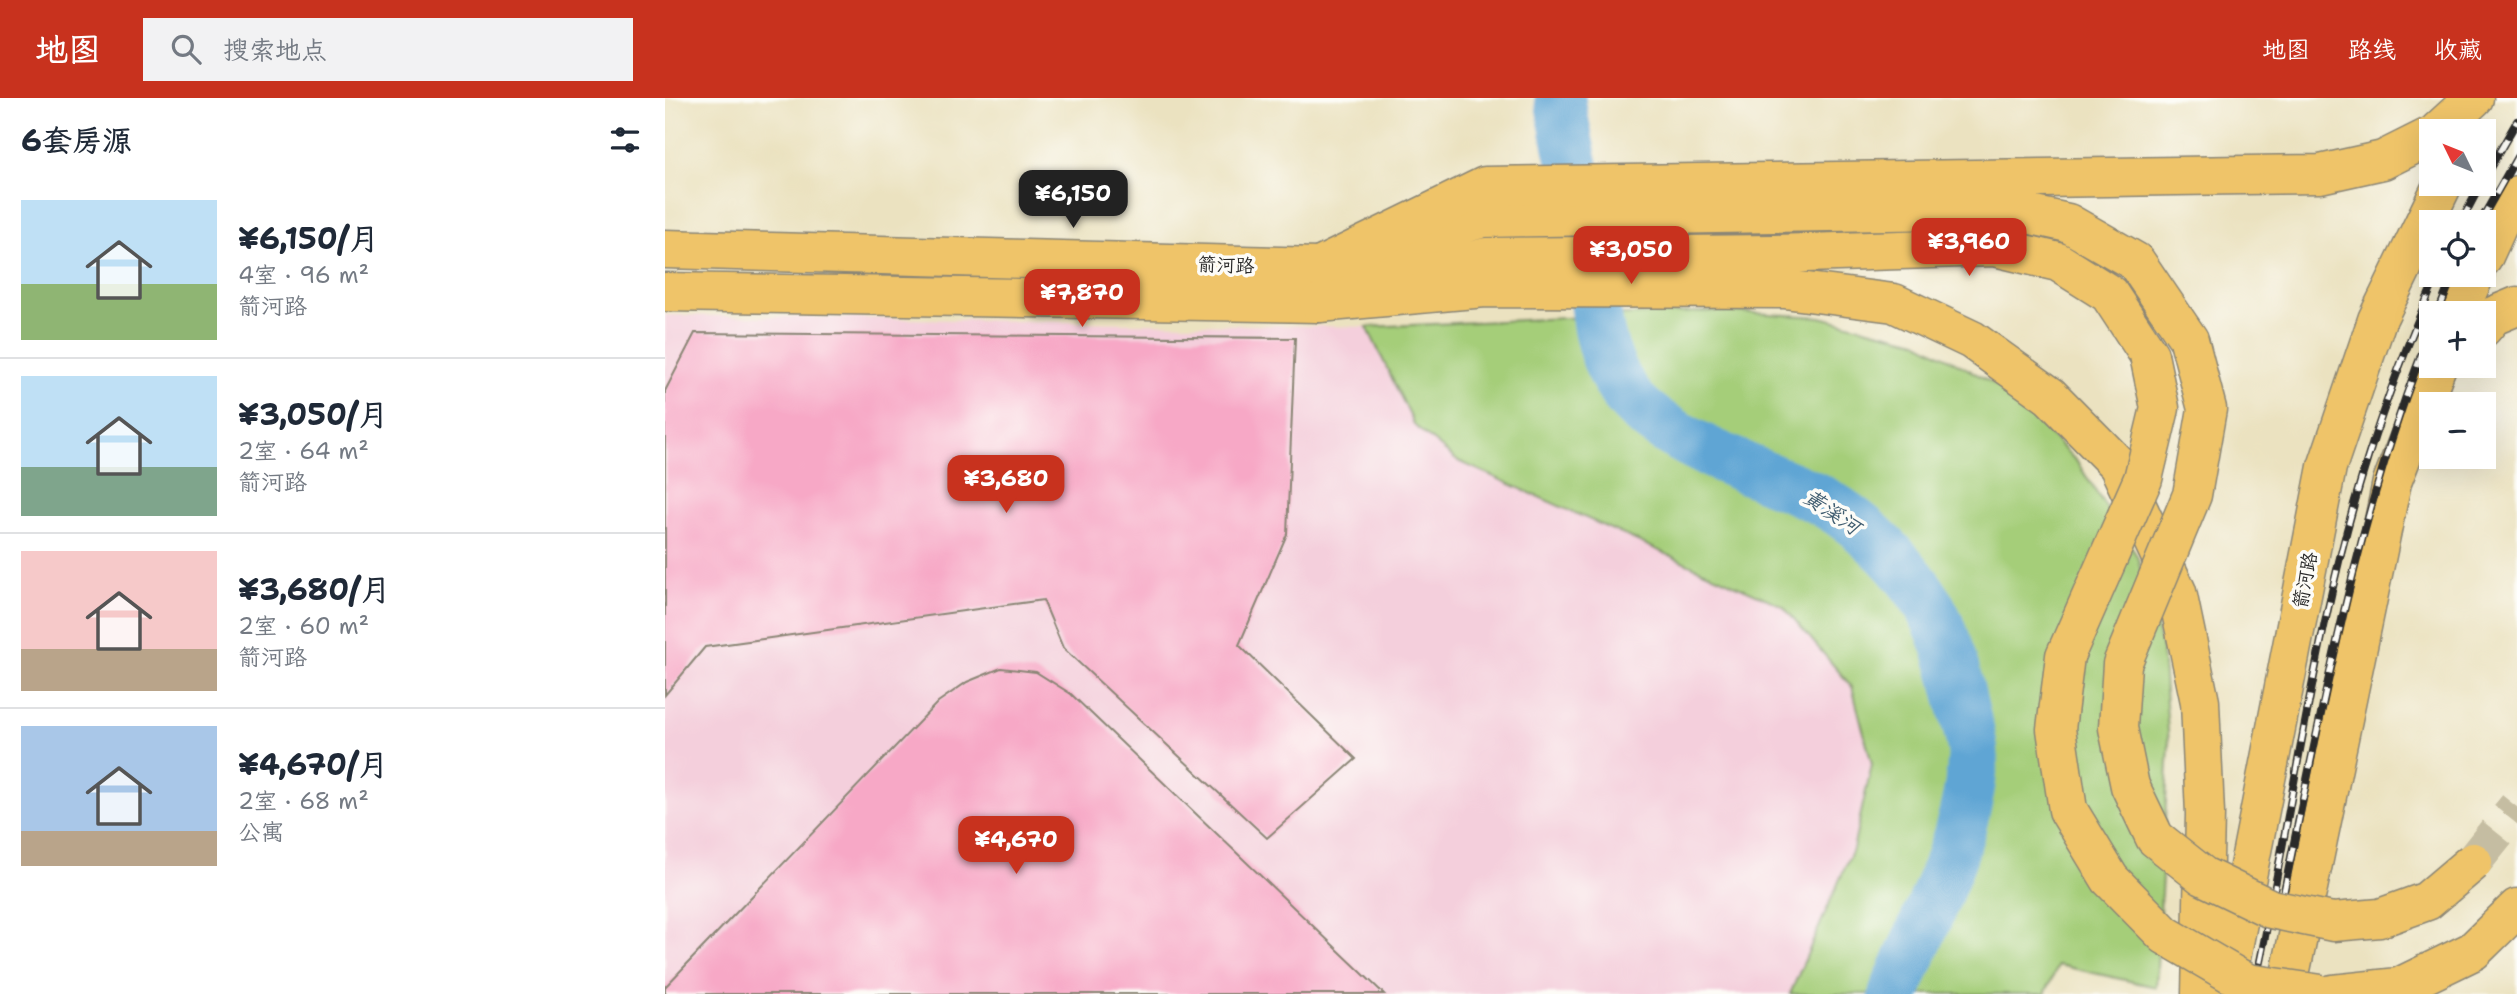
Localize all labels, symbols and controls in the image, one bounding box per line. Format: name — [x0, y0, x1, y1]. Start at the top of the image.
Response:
search box — [143, 18, 633, 81]
text: 地图 — [35, 27, 101, 72]
icon: search — [167, 30, 205, 68]
text: 搜索地点 — [223, 32, 327, 67]
text: 地图 — [2262, 34, 2310, 66]
text: 路线 — [2348, 34, 2396, 66]
text: 收藏 — [2434, 34, 2482, 66]
north arrow — [2419, 119, 2495, 196]
map controls — [2419, 119, 2496, 469]
text: 6套房源 — [21, 120, 132, 161]
icon: filters — [606, 121, 644, 159]
pin: ¥6,150 — [1016, 170, 1130, 230]
text: ¥6,150 — [1035, 178, 1111, 208]
button: locate — [2419, 210, 2496, 287]
text: ¥6,150/月 — [238, 218, 379, 259]
pin: ¥3,960 — [1912, 218, 2026, 278]
pin: ¥3,050 — [1574, 226, 1688, 286]
text: ¥3,960 — [1928, 226, 2010, 256]
icon: home — [77, 228, 161, 312]
text: ¥3,050 — [1589, 234, 1673, 264]
street label: 箭河路 — [1197, 252, 1255, 278]
text: 4室 · 96 m² — [238, 260, 369, 290]
pin: ¥7,870 — [1025, 270, 1139, 329]
text: ¥7,870 — [1040, 277, 1124, 307]
text: 箭河路 — [238, 291, 307, 321]
button: + — [2419, 301, 2496, 378]
button: − — [2419, 392, 2496, 469]
text: ¥3,050/月 — [238, 394, 388, 435]
icon: home — [77, 404, 161, 488]
text: 2室 · 64 m² — [238, 436, 369, 466]
pin: ¥3,680 — [949, 456, 1063, 515]
text: ¥3,680 — [963, 463, 1049, 493]
text: 箭河路 — [238, 467, 307, 497]
water label: 黄溪河 — [1798, 483, 1868, 543]
street label: 箭河路 — [2287, 550, 2323, 610]
text: ¥3,680/月 — [238, 569, 390, 610]
icon: home — [77, 579, 161, 663]
text: 2室 · 60 m² — [238, 611, 369, 641]
text: 箭河路 — [238, 642, 307, 672]
text: ¥4,670/月 — [238, 744, 388, 785]
icon: home — [77, 754, 161, 838]
text: 2室 · 68 m² — [238, 786, 369, 816]
pin: ¥4,670 — [959, 816, 1073, 876]
text: 公寓 — [238, 817, 284, 847]
text: ¥4,670 — [974, 824, 1058, 854]

